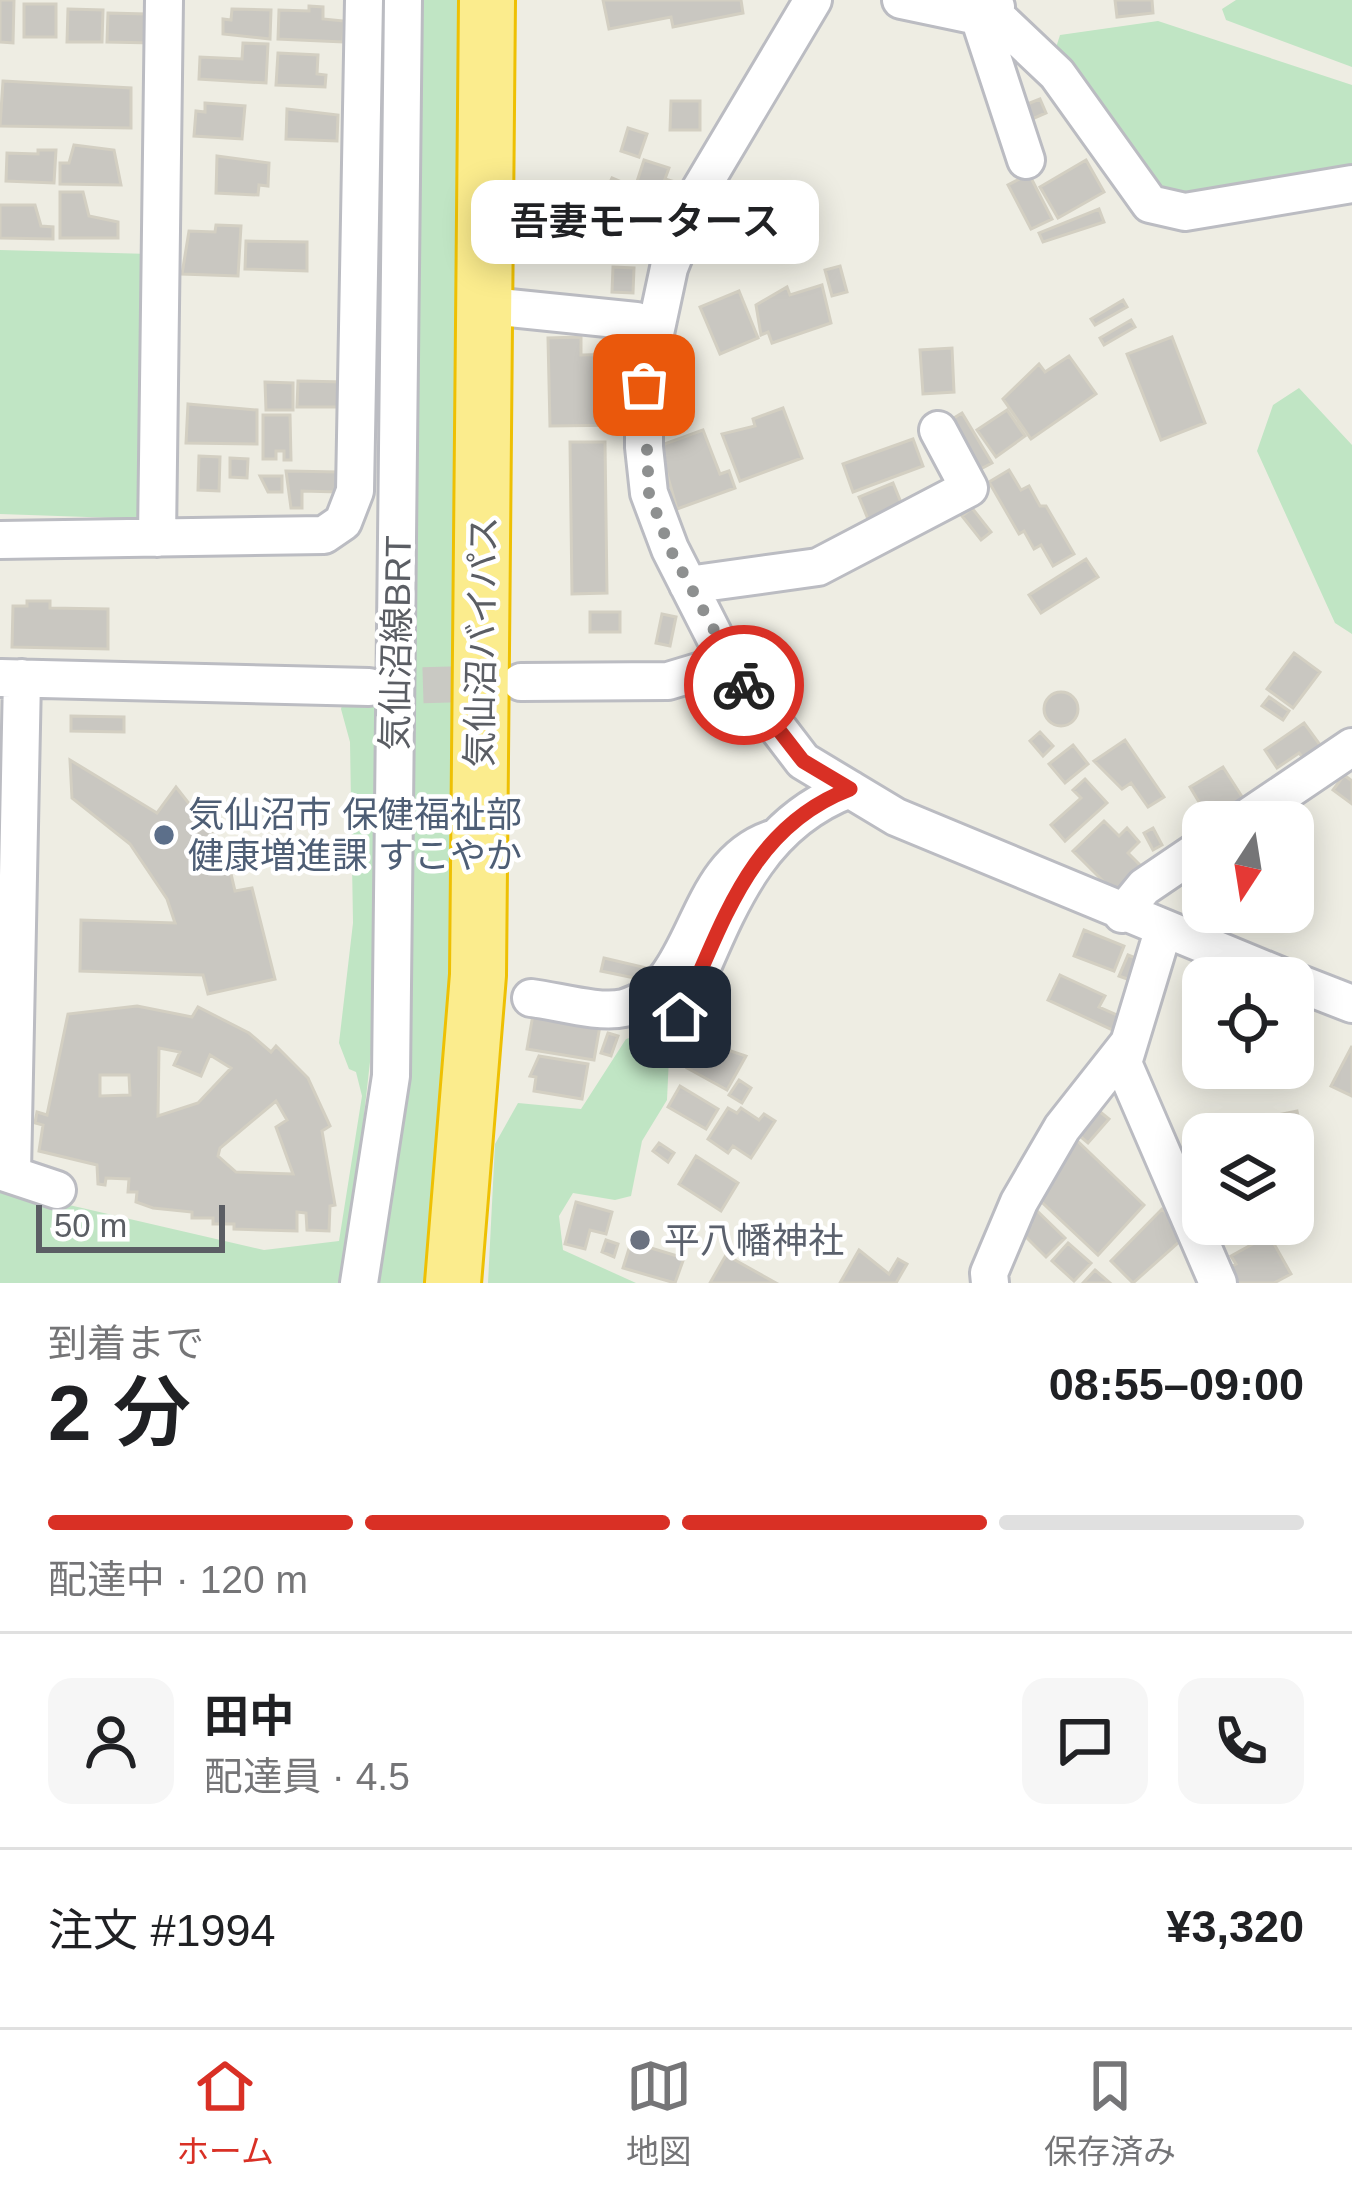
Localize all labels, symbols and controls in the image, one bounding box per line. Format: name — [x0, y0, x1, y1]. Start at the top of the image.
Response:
callout: 吾妻モータース — [470, 181, 818, 265]
text: 吾妻モータース — [509, 200, 781, 243]
pin — [593, 334, 695, 436]
icon: bag — [611, 352, 677, 418]
street label: 気仙沼バイパス — [459, 516, 504, 768]
street label: 気仙沼線BRT — [374, 535, 419, 751]
courier — [684, 625, 804, 745]
icon: bike — [711, 652, 777, 718]
place label: 気仙沼市 保健福祉部 健康増進課 すこやか — [188, 794, 522, 876]
north arrow — [1182, 801, 1314, 933]
map controls — [1182, 801, 1314, 1245]
marker: 気仙沼市 保健福祉部 健康増進課 すこやか — [151, 822, 177, 848]
button: locate — [1182, 957, 1314, 1089]
pin — [629, 966, 731, 1068]
icon: home — [647, 984, 713, 1050]
button: layers — [1182, 1113, 1314, 1245]
scale bar — [36, 1199, 225, 1252]
text: 50 m — [54, 1207, 127, 1244]
place label: 平八幡神社 — [664, 1220, 844, 1261]
marker: 平八幡神社 — [627, 1227, 653, 1253]
text: 到着まで — [48, 1322, 204, 1365]
text: 08:55–09:00 — [1049, 1359, 1304, 1410]
text: 2 分 — [48, 1369, 191, 1457]
text: 配達中 · 120 m — [48, 1558, 308, 1601]
button: person — [48, 1678, 174, 1804]
button: chat — [1022, 1678, 1148, 1804]
button: phone — [1178, 1678, 1304, 1804]
text: 田中 — [204, 1691, 294, 1742]
text: 配達員 · 4.5 — [204, 1755, 410, 1798]
text: ¥3,320 — [1166, 1901, 1304, 1952]
text: 注文 #1994 — [48, 1905, 276, 1956]
tab: ホーム — [176, 2053, 274, 2173]
tab: 地図 — [626, 2053, 692, 2173]
tab: 保存済み — [1044, 2053, 1176, 2173]

